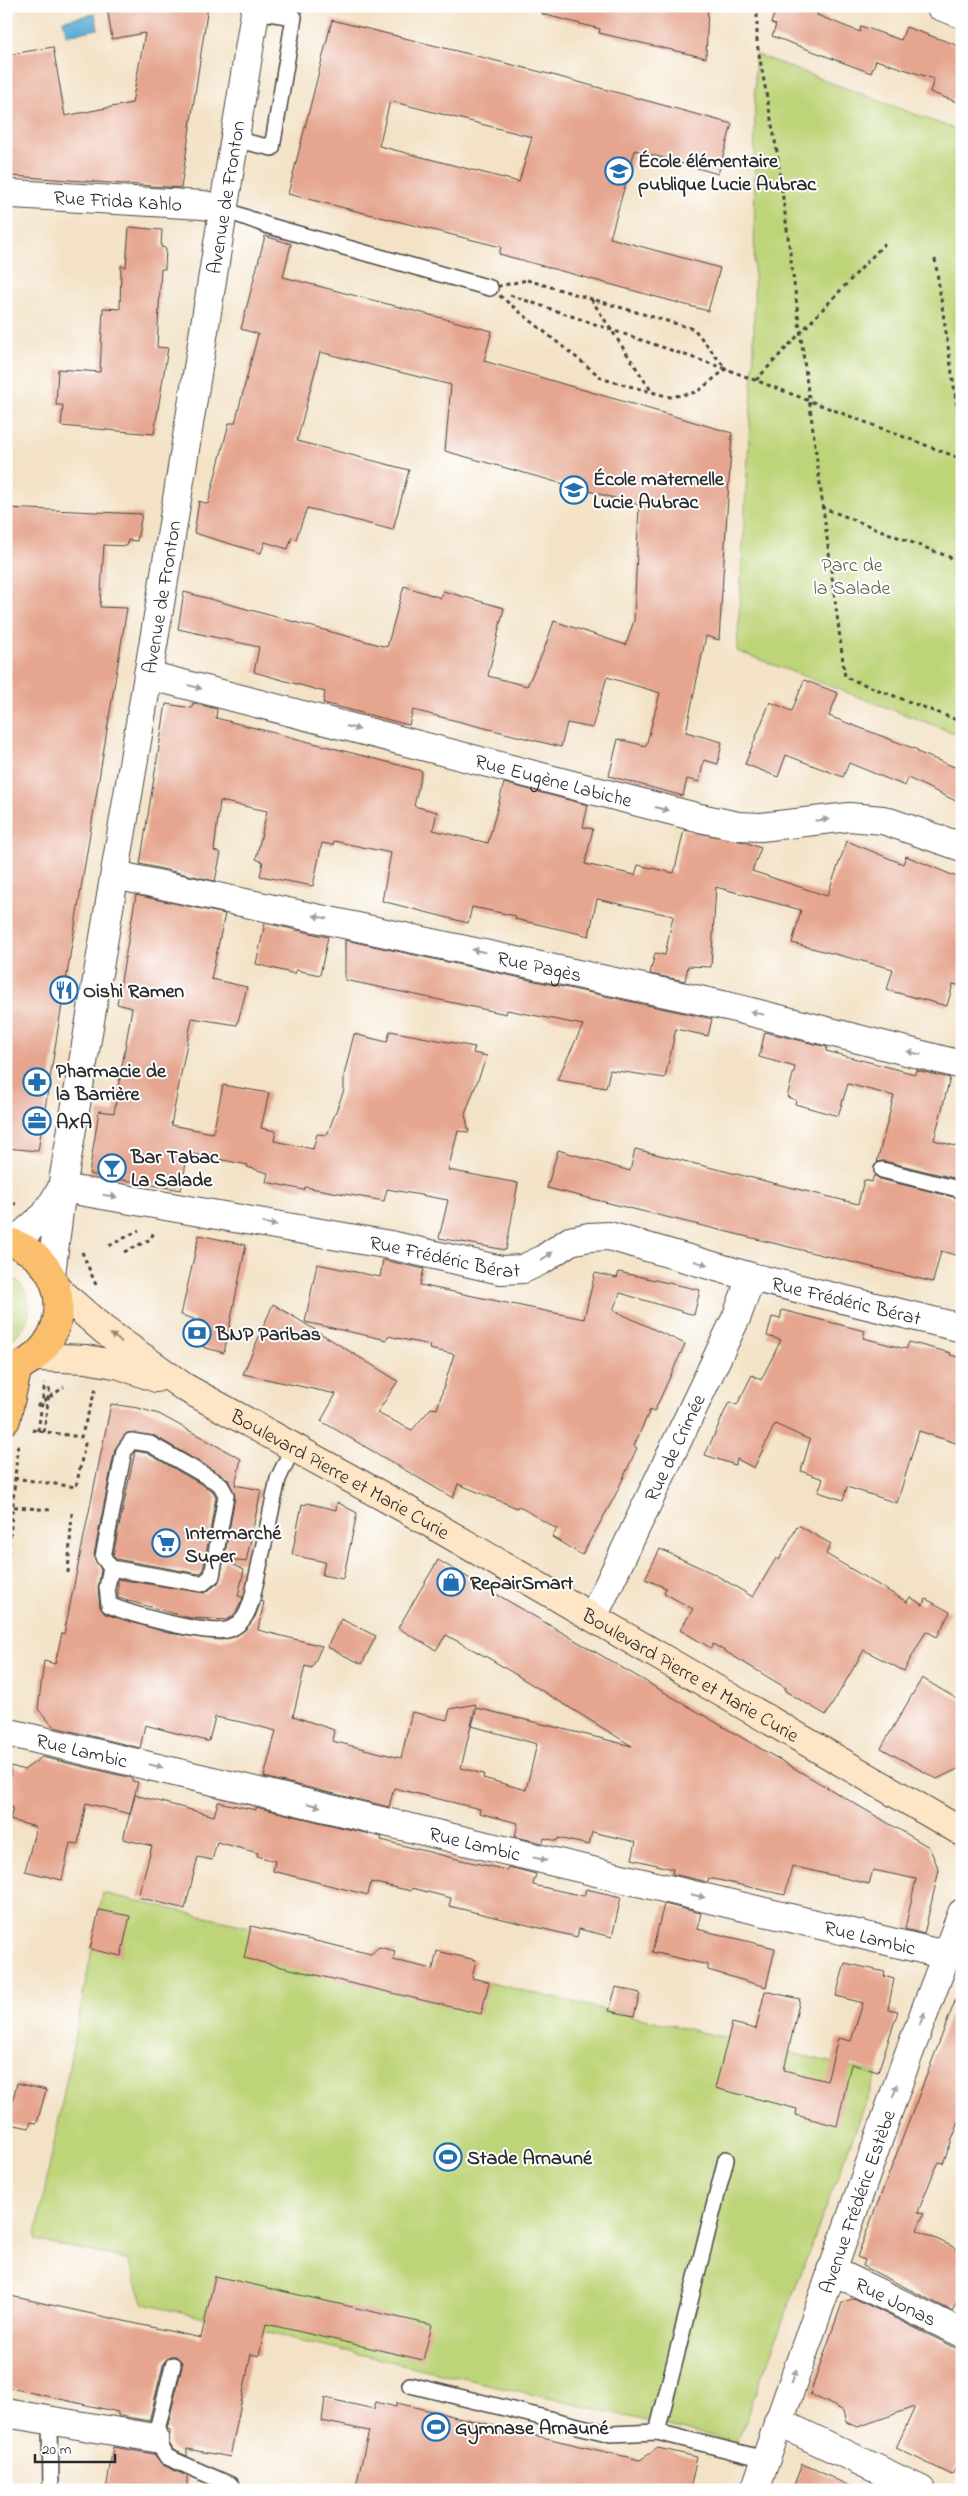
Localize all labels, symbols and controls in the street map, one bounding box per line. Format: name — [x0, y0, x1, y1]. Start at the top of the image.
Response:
street label: Avenue de Fronton — [201, 119, 254, 276]
place label: École élémentaire publique Lucie Aubrac — [638, 148, 817, 200]
school or university icon: École élémentaire publique Lucie Aubrac — [604, 156, 634, 186]
street label: Rue Frida Kahlo — [53, 184, 183, 221]
place label: École maternelle Lucie Aubrac — [593, 466, 725, 518]
school or university icon: École maternelle Lucie Aubrac — [559, 475, 589, 505]
street label: Avenue de Fronton — [136, 518, 190, 676]
park label: Parc de la Salade — [813, 552, 891, 604]
one-way arrow — [188, 683, 203, 691]
one-way arrow — [345, 724, 360, 732]
street label: Rue Eugène Labiche — [471, 748, 635, 817]
one-way arrow — [655, 805, 670, 813]
one-way arrow — [815, 816, 831, 824]
one-way arrow — [312, 913, 328, 921]
street label: Rue Pagès — [494, 945, 584, 991]
one-way arrow — [471, 947, 486, 955]
restaurant icon: Oishi Ramen — [49, 975, 79, 1005]
place label: Oishi Ramen — [83, 978, 184, 1007]
one-way arrow — [749, 1009, 765, 1017]
one-way arrow — [907, 1049, 922, 1057]
place label: Pharmacie de la Barrière — [56, 1058, 167, 1110]
pharmacy icon: Pharmacie de la Barrière — [22, 1067, 52, 1097]
office icon: AXA — [22, 1106, 52, 1136]
place label: AXA — [56, 1109, 92, 1138]
place label: Bar Tabac La Salade — [130, 1144, 220, 1196]
bar icon: Bar Tabac La Salade — [97, 1153, 127, 1183]
one-way arrow — [103, 1193, 119, 1201]
one-way arrow — [263, 1221, 279, 1229]
street label: Rue Frédéric Bérat — [367, 1230, 521, 1287]
one-way arrow — [541, 1252, 554, 1261]
one-way arrow — [694, 1259, 709, 1267]
street label: Rue Frédéric Bérat — [768, 1270, 924, 1335]
bank icon: BNP Paribas — [182, 1318, 212, 1348]
place label: BNP Paribas — [215, 1321, 321, 1350]
one-way arrow — [109, 1333, 122, 1343]
street label: Rue de Crimée — [638, 1390, 714, 1507]
street label: Boulevard Pierre et Marie Curie — [224, 1403, 454, 1548]
place label: Intermarché Super — [185, 1520, 282, 1572]
supermarket icon: Intermarché Super — [151, 1528, 181, 1558]
shop icon: RepairSmart — [436, 1567, 466, 1597]
place label: RepairSmart — [470, 1570, 574, 1599]
street label: Boulevard Pierre et Marie Curie — [575, 1602, 804, 1751]
street label: Rue Lambic — [33, 1728, 130, 1777]
one-way arrow — [148, 1763, 163, 1771]
one-way arrow — [306, 1801, 321, 1809]
street label: Rue Lambic — [426, 1821, 523, 1871]
one-way arrow — [533, 1855, 548, 1863]
one-way arrow — [691, 1892, 706, 1900]
street label: Rue Lambic — [821, 1915, 918, 1964]
one-way arrow — [919, 2011, 926, 2026]
one-way arrow — [892, 2083, 900, 2098]
street label: Avenue Frédéric Estèbe — [813, 2106, 905, 2298]
sports icon: Stade Arnauné — [433, 2142, 463, 2172]
place label: Stade Arnauné — [467, 2145, 593, 2174]
street label: Rue Jonas — [849, 2271, 941, 2335]
one-way arrow — [790, 2368, 798, 2383]
sports icon: Gymnase Arnauné — [421, 2412, 451, 2442]
place label: Gymnase Arnauné — [455, 2415, 609, 2445]
scale bar — [35, 2431, 115, 2463]
text: 20 m — [42, 2439, 72, 2461]

